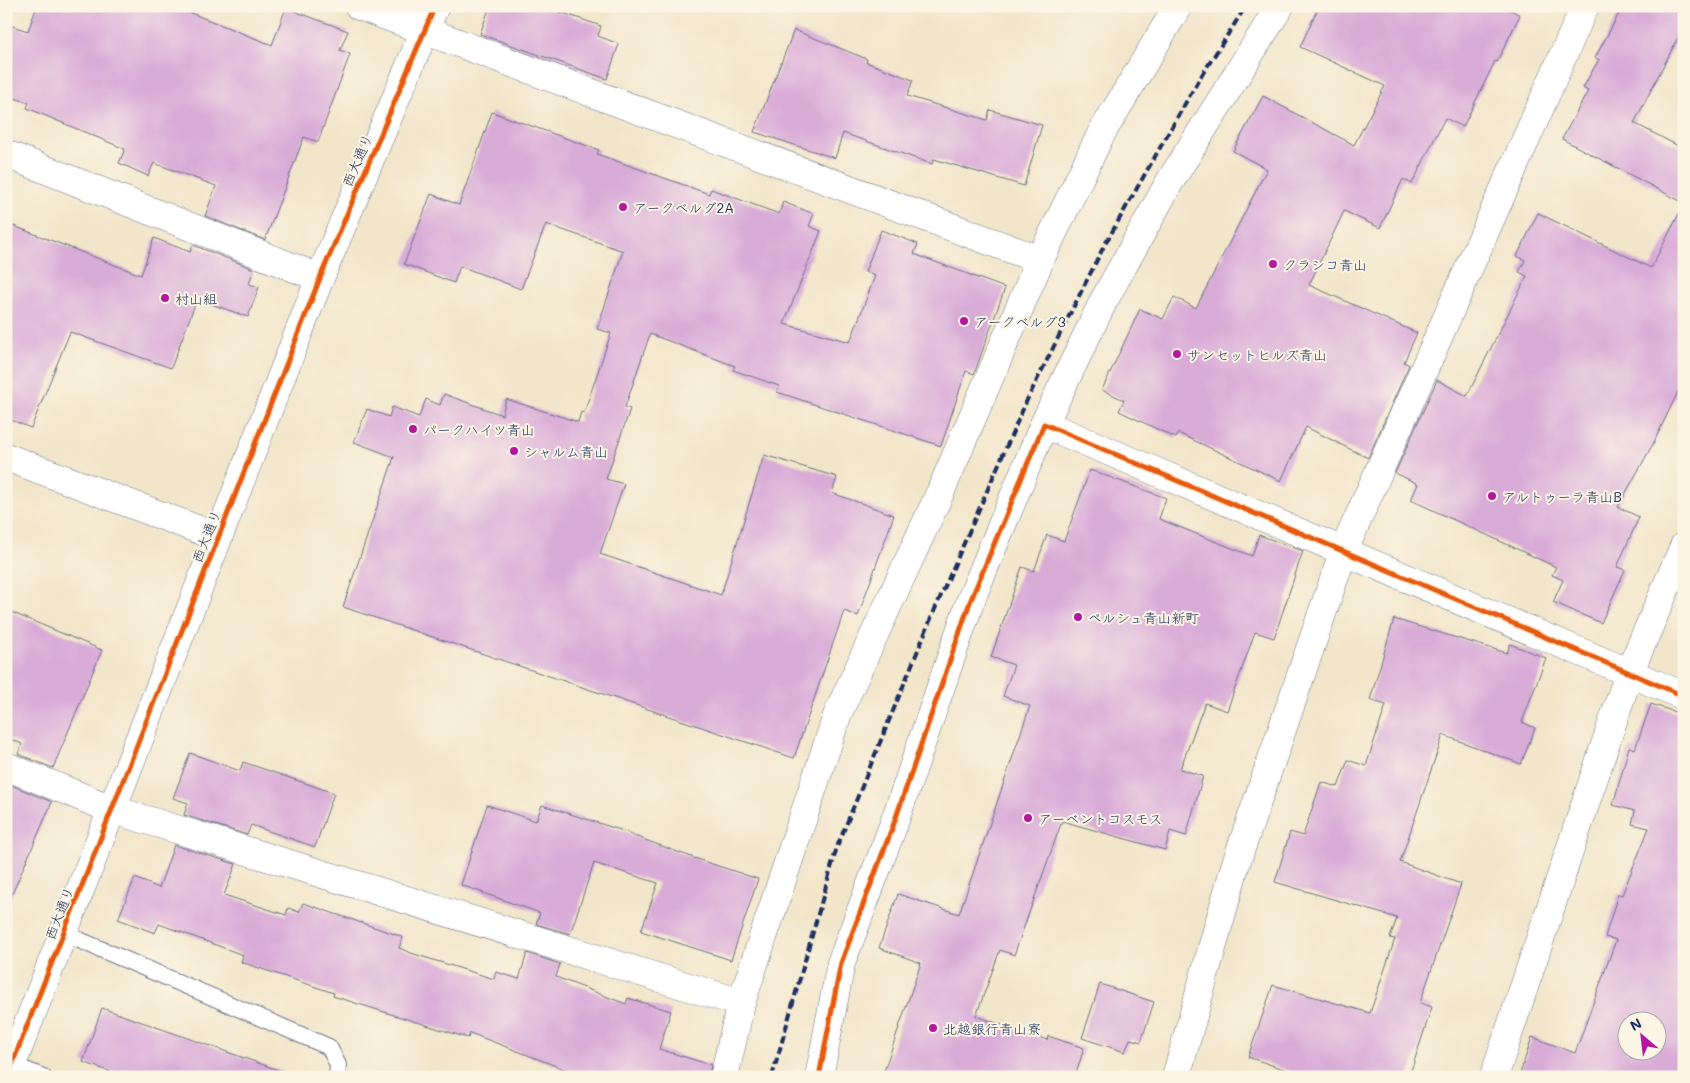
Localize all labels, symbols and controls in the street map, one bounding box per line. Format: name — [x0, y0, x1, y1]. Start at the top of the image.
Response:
street label: 西大通り — [337, 131, 377, 189]
place label: アークベルグ2A — [633, 198, 734, 217]
marker: アークベルグ2A — [617, 201, 629, 213]
place label: クラシコ青山 — [1283, 255, 1367, 274]
marker: クラシコ青山 — [1267, 258, 1279, 270]
place label: 村山組 — [175, 289, 217, 308]
marker: 村山組 — [159, 292, 171, 304]
place label: アークベルグ3 — [974, 312, 1066, 331]
marker: アークベルグ3 — [958, 315, 970, 327]
place label: サンセットヒルズ青山 — [1187, 345, 1327, 364]
marker: サンセットヒルズ青山 — [1171, 348, 1183, 360]
place label: パークハイツ青山 — [423, 420, 535, 439]
marker: パークハイツ青山 — [407, 423, 419, 435]
place label: シャルム青山 — [524, 442, 608, 461]
marker: シャルム青山 — [508, 445, 520, 457]
place label: アルトゥーラ青山B — [1502, 487, 1622, 506]
marker: アルトゥーラ青山B — [1486, 490, 1498, 502]
street label: 西大通り — [187, 506, 225, 566]
place label: ペルシュ青山新町 — [1088, 608, 1199, 627]
marker: ペルシュ青山新町 — [1072, 611, 1084, 623]
place label: アーベントコスモス — [1038, 809, 1163, 828]
marker: アーベントコスモス — [1022, 812, 1034, 824]
street label: 西大通り — [40, 883, 78, 943]
north arrow — [1618, 1010, 1668, 1060]
text: N — [1627, 1013, 1645, 1035]
place label: 北越銀行青山寮 — [943, 1019, 1041, 1038]
marker: 北越銀行青山寮 — [927, 1022, 939, 1034]

